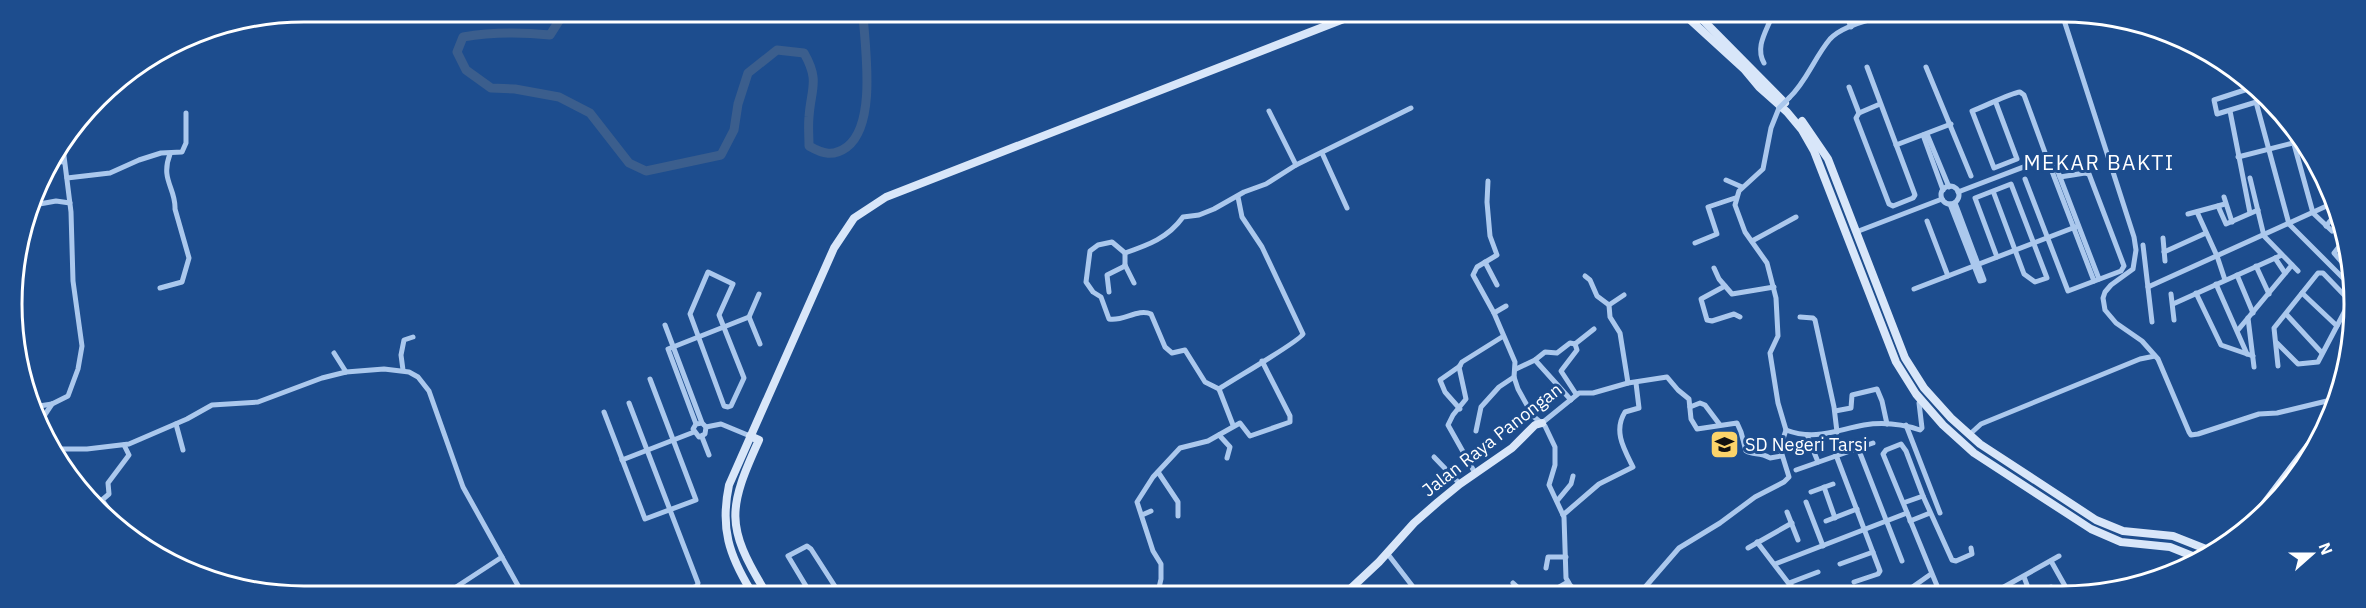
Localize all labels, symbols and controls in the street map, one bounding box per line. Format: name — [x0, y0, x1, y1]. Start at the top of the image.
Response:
district label: MEKAR BAKTI — [2023, 148, 2175, 176]
street label: Jalan Raya Panongan — [1417, 378, 1566, 501]
school or university icon: SD Negeri Tarsi — [1708, 429, 1740, 461]
place label: SD Negeri Tarsi — [1745, 433, 1868, 456]
north arrow — [2282, 524, 2342, 584]
text: N — [2315, 540, 2337, 558]

